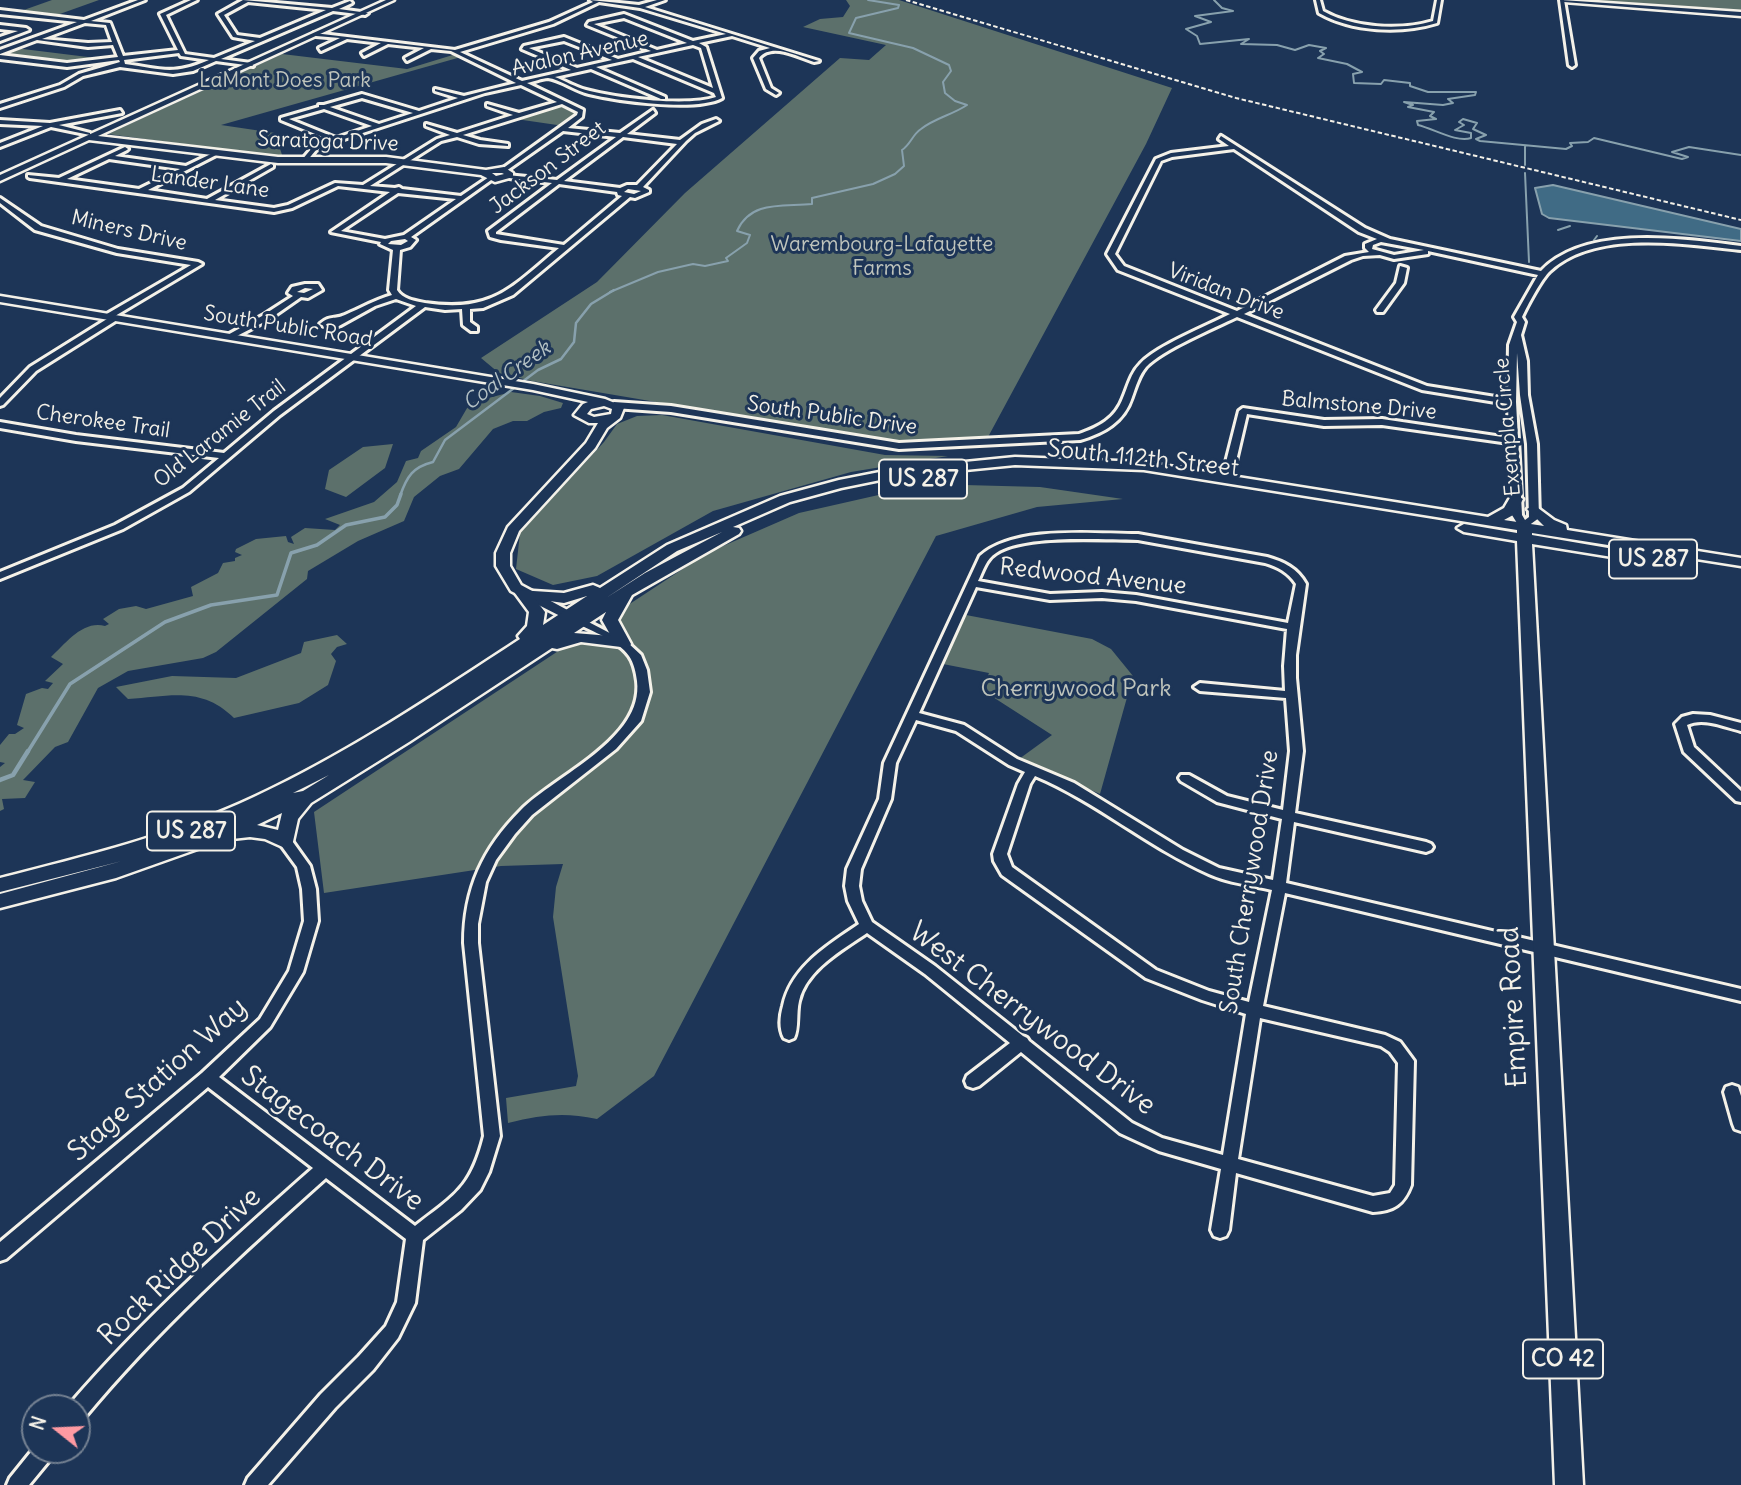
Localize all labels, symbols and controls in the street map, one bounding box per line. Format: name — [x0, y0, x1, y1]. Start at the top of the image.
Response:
street label: Avalon Avenue — [509, 26, 651, 82]
park label: LaMont Does Park — [199, 68, 371, 94]
street label: Jackson Street — [485, 116, 611, 220]
street label: Saratoga Drive — [257, 127, 399, 157]
street label: Lander Lane — [149, 162, 271, 204]
street label: Miners Drive — [69, 205, 189, 257]
park label: Warembourg-Lafayette Farms — [771, 232, 993, 282]
street label: Viridan Drive — [1164, 258, 1288, 326]
street label: South Public Road — [202, 301, 374, 353]
water label: Coal Creek — [458, 336, 556, 416]
street label: Exempla Circle — [1489, 357, 1527, 497]
street label: Old Laramie Trail — [149, 375, 291, 493]
street label: Balmstone Drive — [1280, 387, 1438, 425]
street label: South Public Drive — [745, 392, 919, 440]
street label: Cherokee Trail — [34, 400, 172, 444]
street label: South 112th Street — [1046, 435, 1240, 483]
road number: US 287 — [879, 460, 967, 499]
road number: US 287 — [1609, 540, 1697, 579]
street label: Redwood Avenue — [998, 553, 1188, 601]
park label: Cherrywood Park — [980, 675, 1172, 703]
street label: South Cherrywood Drive — [1215, 748, 1285, 1016]
road number: US 287 — [147, 811, 235, 850]
street label: West Cherrywood Drive — [902, 915, 1162, 1123]
street label: Empire Road — [1493, 926, 1535, 1088]
street label: Stage Station Way — [62, 991, 254, 1169]
street label: Stagecoach Drive — [234, 1059, 430, 1219]
street label: Rock Ridge Drive — [92, 1181, 268, 1353]
road number: CO 42 — [1523, 1340, 1603, 1378]
north arrow — [21, 1394, 91, 1464]
text: N — [24, 1413, 51, 1433]

